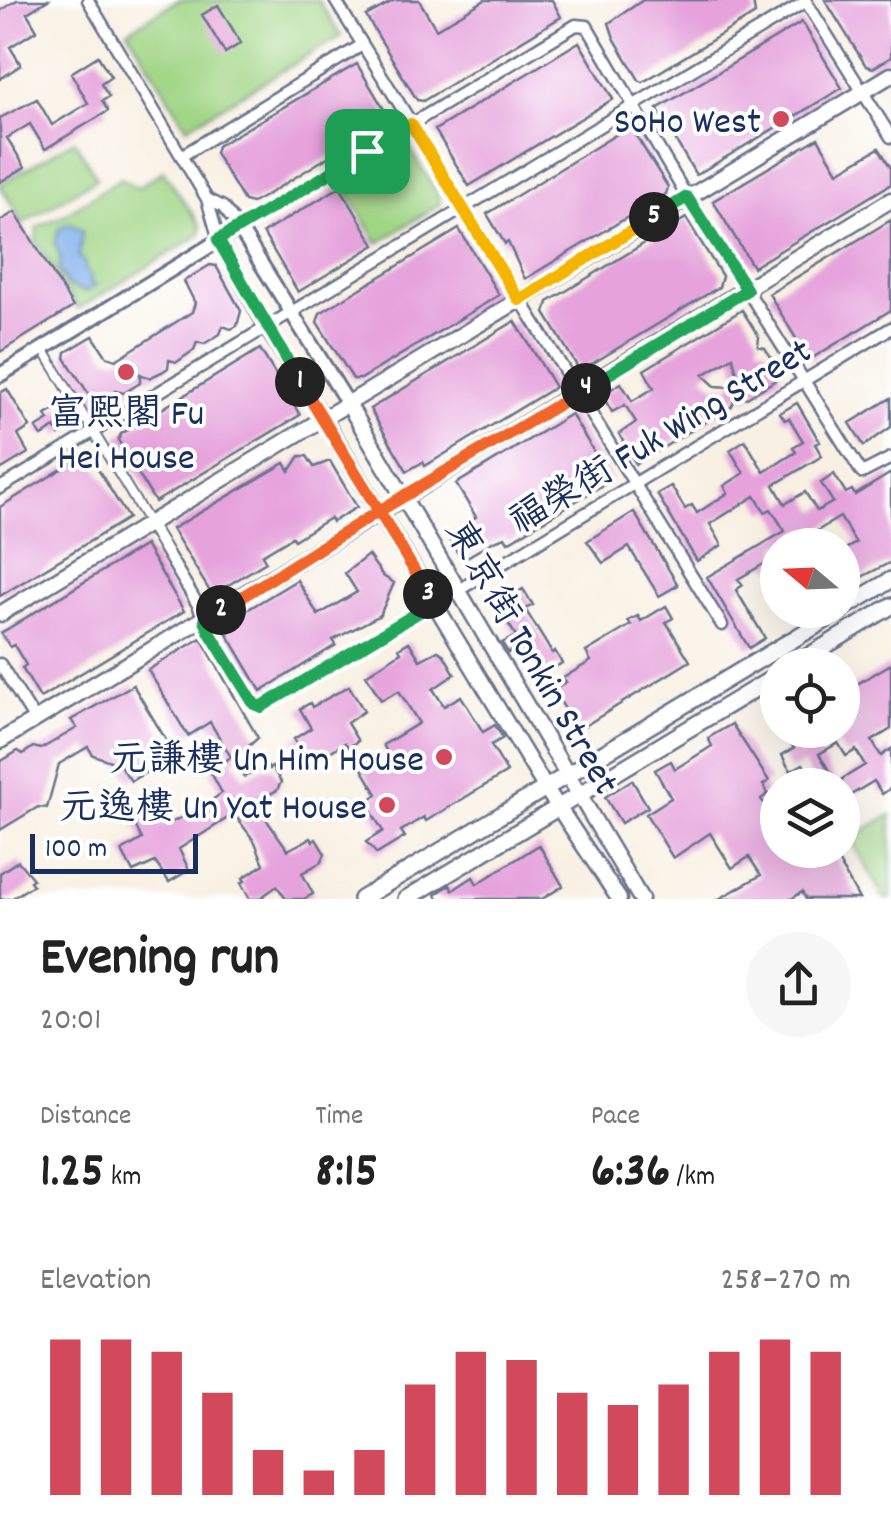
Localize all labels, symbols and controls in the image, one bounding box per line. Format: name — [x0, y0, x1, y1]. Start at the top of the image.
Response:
place label: SoHo West — [614, 97, 761, 152]
marker: SoHo West — [770, 108, 792, 130]
pin — [325, 109, 410, 194]
icon: arrive — [340, 124, 395, 179]
pin: 5 — [629, 192, 679, 242]
text: 5 — [648, 197, 660, 237]
street label: 福榮街 Fuk Wing Street — [500, 326, 824, 551]
pin: 1 — [275, 357, 325, 407]
marker: 富熙閣 Fu Hei House — [115, 361, 137, 383]
text: 1 — [297, 362, 303, 402]
pin: 4 — [561, 363, 611, 413]
text: 4 — [580, 368, 592, 408]
place label: 富熙閣 Fu Hei House — [48, 389, 204, 488]
street label: 東京街 Tonkin Street — [428, 511, 631, 807]
north arrow — [760, 528, 860, 628]
map controls — [760, 528, 860, 868]
pin: 3 — [403, 569, 453, 619]
text: 3 — [422, 574, 434, 614]
pin: 2 — [196, 585, 246, 635]
text: 2 — [215, 590, 227, 630]
button: locate — [760, 648, 860, 748]
place label: 元謙樓 Un Him House — [110, 735, 424, 790]
marker: 元謙樓 Un Him House — [433, 746, 455, 768]
button: layers — [760, 768, 860, 868]
place label: 元逸樓 Un Yat House — [60, 783, 367, 838]
marker: 元逸樓 Un Yat House — [376, 794, 398, 816]
scale bar — [30, 829, 198, 874]
text: 100 m — [45, 831, 107, 871]
text: Evening run — [40, 922, 279, 1001]
button: share — [746, 932, 851, 1037]
text: 20:01 — [40, 999, 101, 1045]
text: Distance — [40, 1098, 131, 1138]
text: Time — [315, 1098, 363, 1138]
text: Pace — [591, 1098, 640, 1138]
text: 1.25 — [40, 1138, 104, 1210]
text: 8:15 — [315, 1138, 378, 1210]
text: 6:36 — [591, 1138, 670, 1210]
text: km — [104, 1159, 141, 1199]
text: /km — [670, 1159, 715, 1199]
text: Elevation — [40, 1259, 151, 1305]
text: 258–270 m — [721, 1259, 851, 1305]

